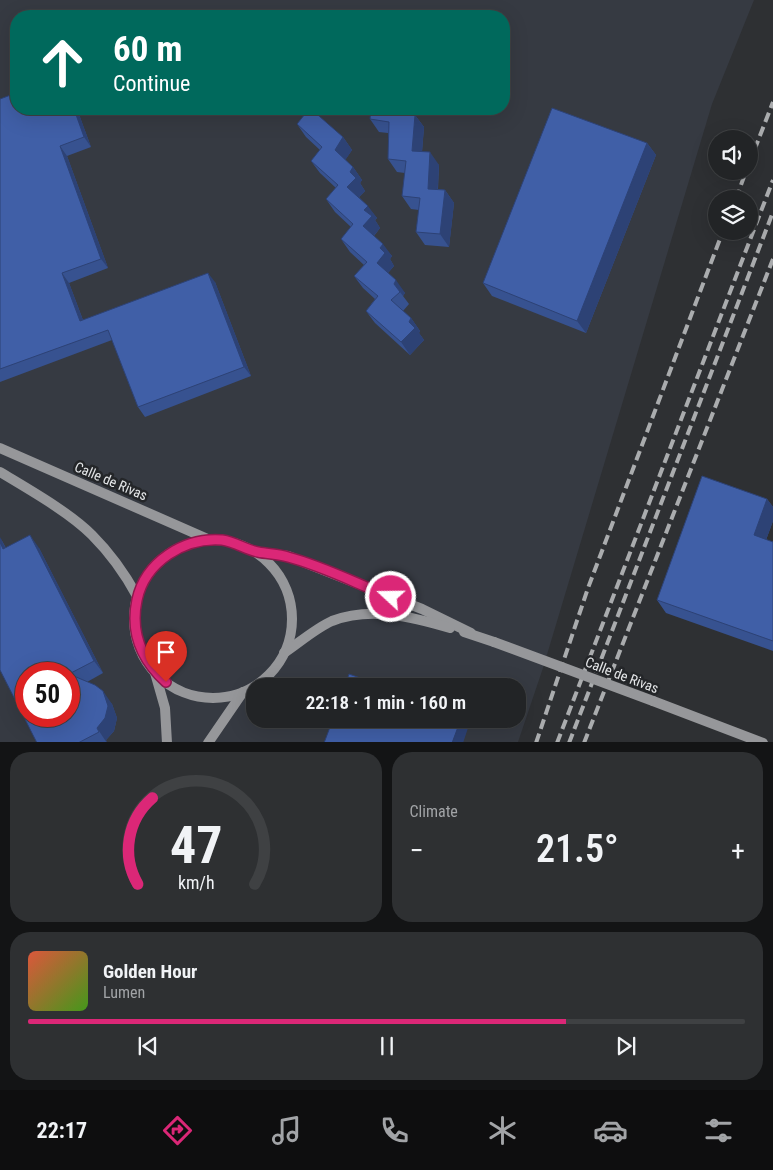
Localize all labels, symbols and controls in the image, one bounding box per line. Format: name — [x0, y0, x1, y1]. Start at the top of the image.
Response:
text: 60 m — [113, 29, 182, 70]
icon: ahead — [30, 30, 95, 95]
text: Continue — [113, 71, 190, 96]
map controls — [708, 130, 758, 240]
button: sound — [708, 130, 758, 180]
button: layers — [708, 190, 758, 240]
street label: Calle de Rivas — [72, 459, 150, 503]
position arrow — [364, 570, 416, 622]
pin — [145, 631, 187, 682]
icon: arrive — [152, 638, 180, 666]
street label: Calle de Rivas — [583, 654, 661, 696]
speed limit sign: 50 — [15, 662, 80, 727]
text: 22:18 · 1 min · 160 m — [306, 691, 466, 714]
text: Climate — [410, 802, 458, 821]
text: 47 — [169, 815, 222, 876]
text: 21.5° — [536, 827, 619, 871]
text: − — [410, 834, 424, 867]
text: + — [731, 834, 745, 867]
text: km/h — [177, 872, 214, 893]
text: Golden Hour — [103, 960, 197, 983]
text: Lumen — [103, 983, 145, 1002]
icon: previous — [134, 1032, 162, 1060]
icon: pause — [373, 1032, 401, 1060]
icon: next — [612, 1032, 640, 1060]
icon: directions — [160, 1113, 195, 1148]
icon: music — [269, 1113, 304, 1148]
icon: phone — [377, 1113, 412, 1148]
icon: climate — [485, 1113, 520, 1148]
icon: car — [593, 1113, 628, 1148]
icon: filters — [701, 1113, 736, 1148]
text: 22:17 — [37, 1118, 87, 1143]

